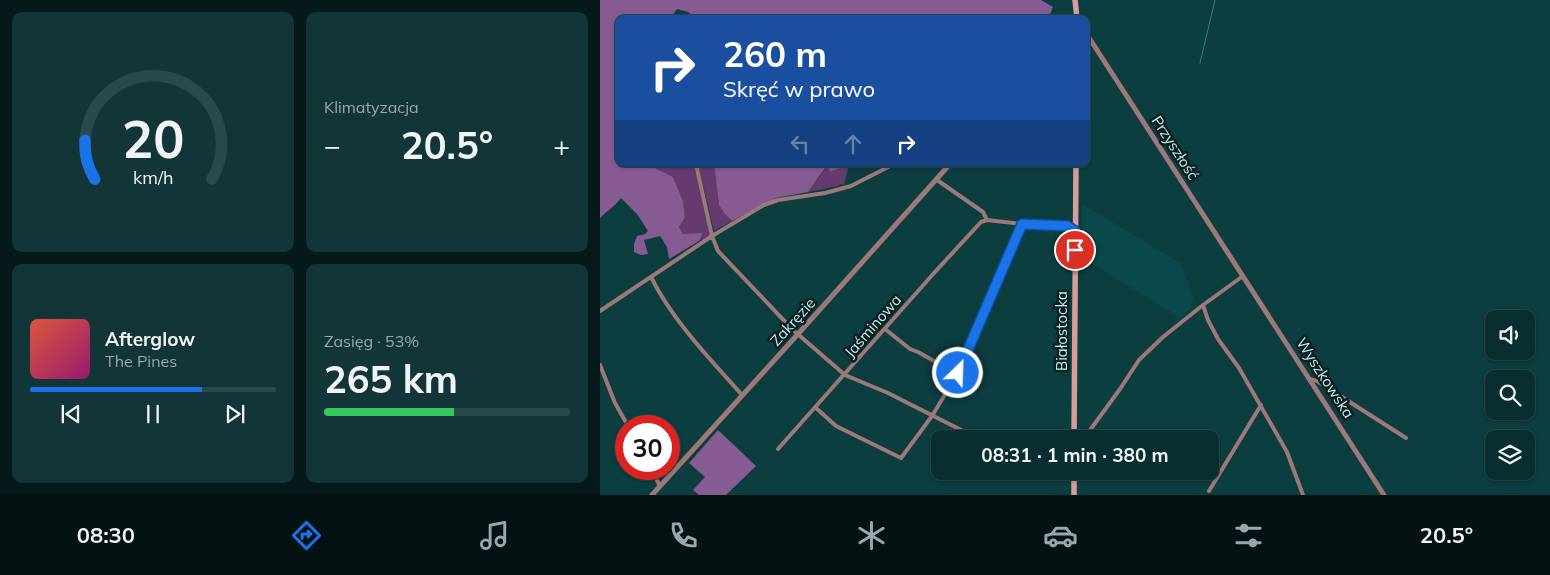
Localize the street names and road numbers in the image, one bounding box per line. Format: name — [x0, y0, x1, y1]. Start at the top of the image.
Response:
street label: Przyszłość — [1148, 112, 1203, 183]
street label: Jaśminowa — [840, 290, 905, 361]
street label: Białostocka — [1052, 291, 1071, 371]
street label: Zakręzie — [766, 294, 819, 350]
street label: Wyszkowska — [1292, 334, 1358, 422]

